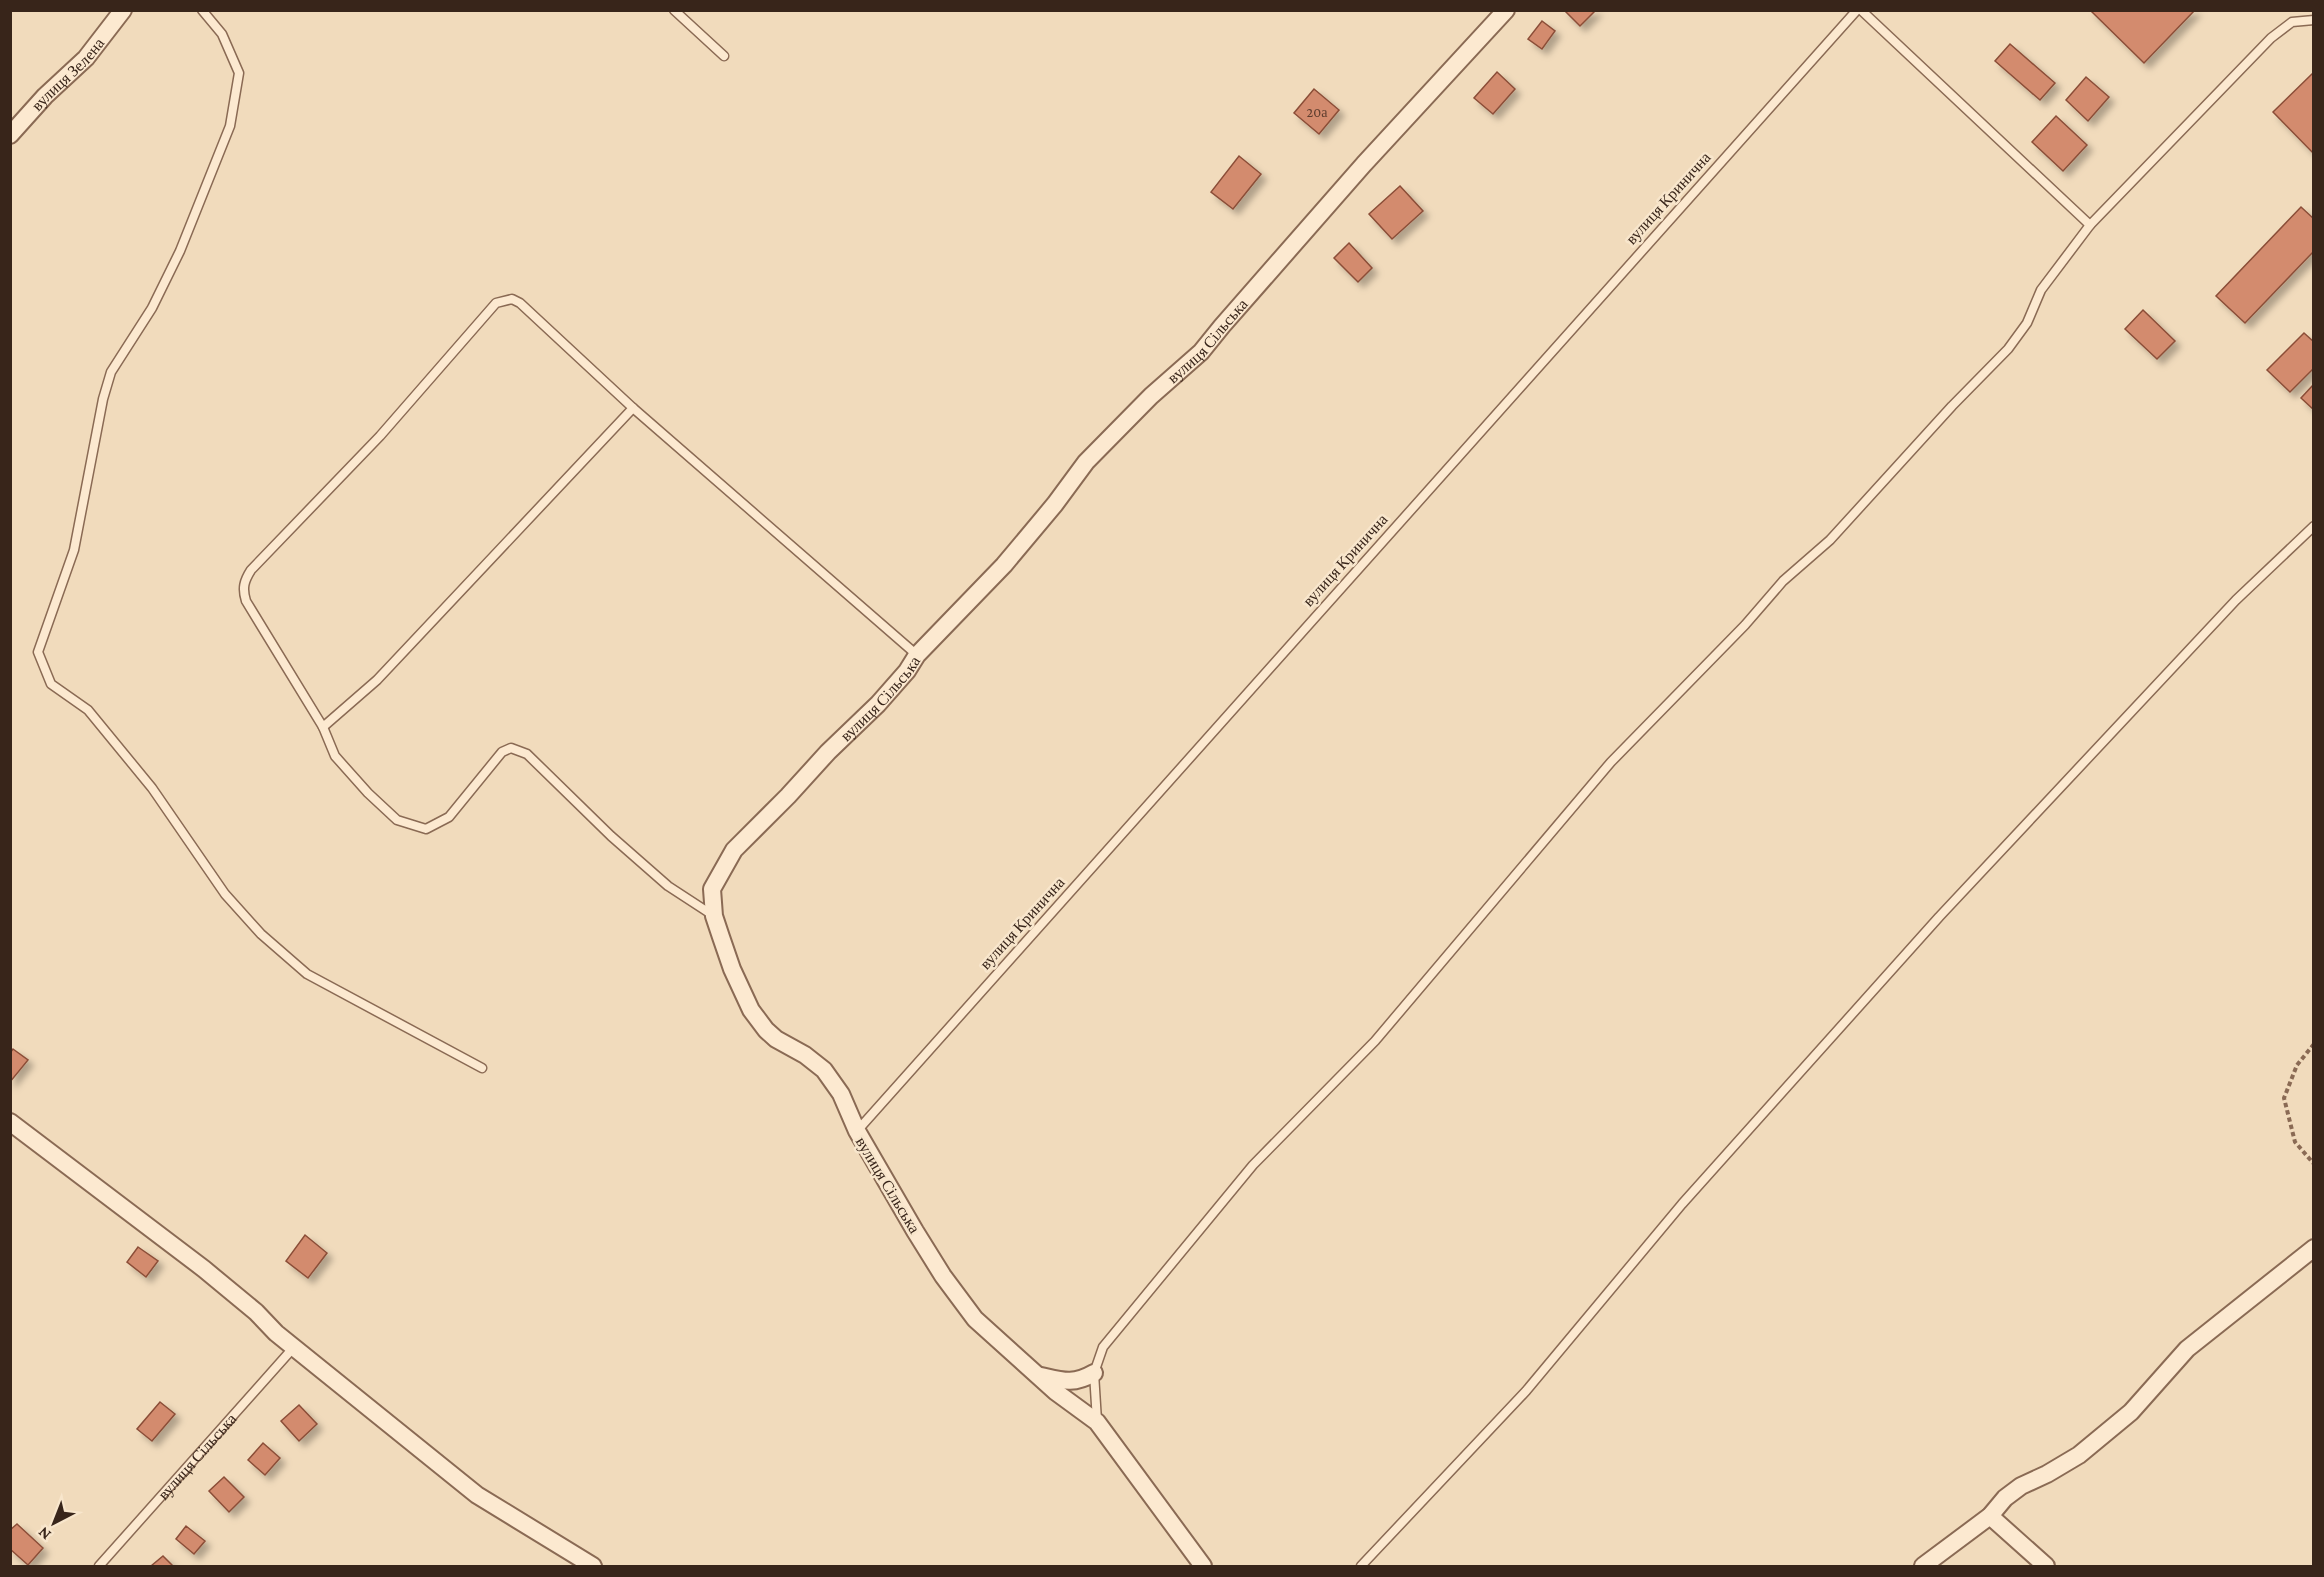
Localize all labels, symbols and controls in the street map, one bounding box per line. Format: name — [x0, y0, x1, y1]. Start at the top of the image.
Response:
street label: вулиця Зелена — [28, 34, 107, 114]
house number: 20а — [1307, 104, 1328, 120]
street label: вулиця Кринична — [1622, 149, 1714, 248]
street label: вулиця Сільська — [1164, 295, 1251, 386]
street label: вулиця Кринична — [1299, 511, 1391, 610]
street label: вулиця Сільська — [837, 653, 923, 744]
street label: вулиця Кринична — [976, 874, 1068, 973]
street label: вулиця Сільська — [852, 1134, 923, 1237]
street label: вулиця Сільська — [154, 1410, 239, 1503]
north arrow — [24, 1493, 84, 1553]
text: N — [34, 1524, 54, 1544]

